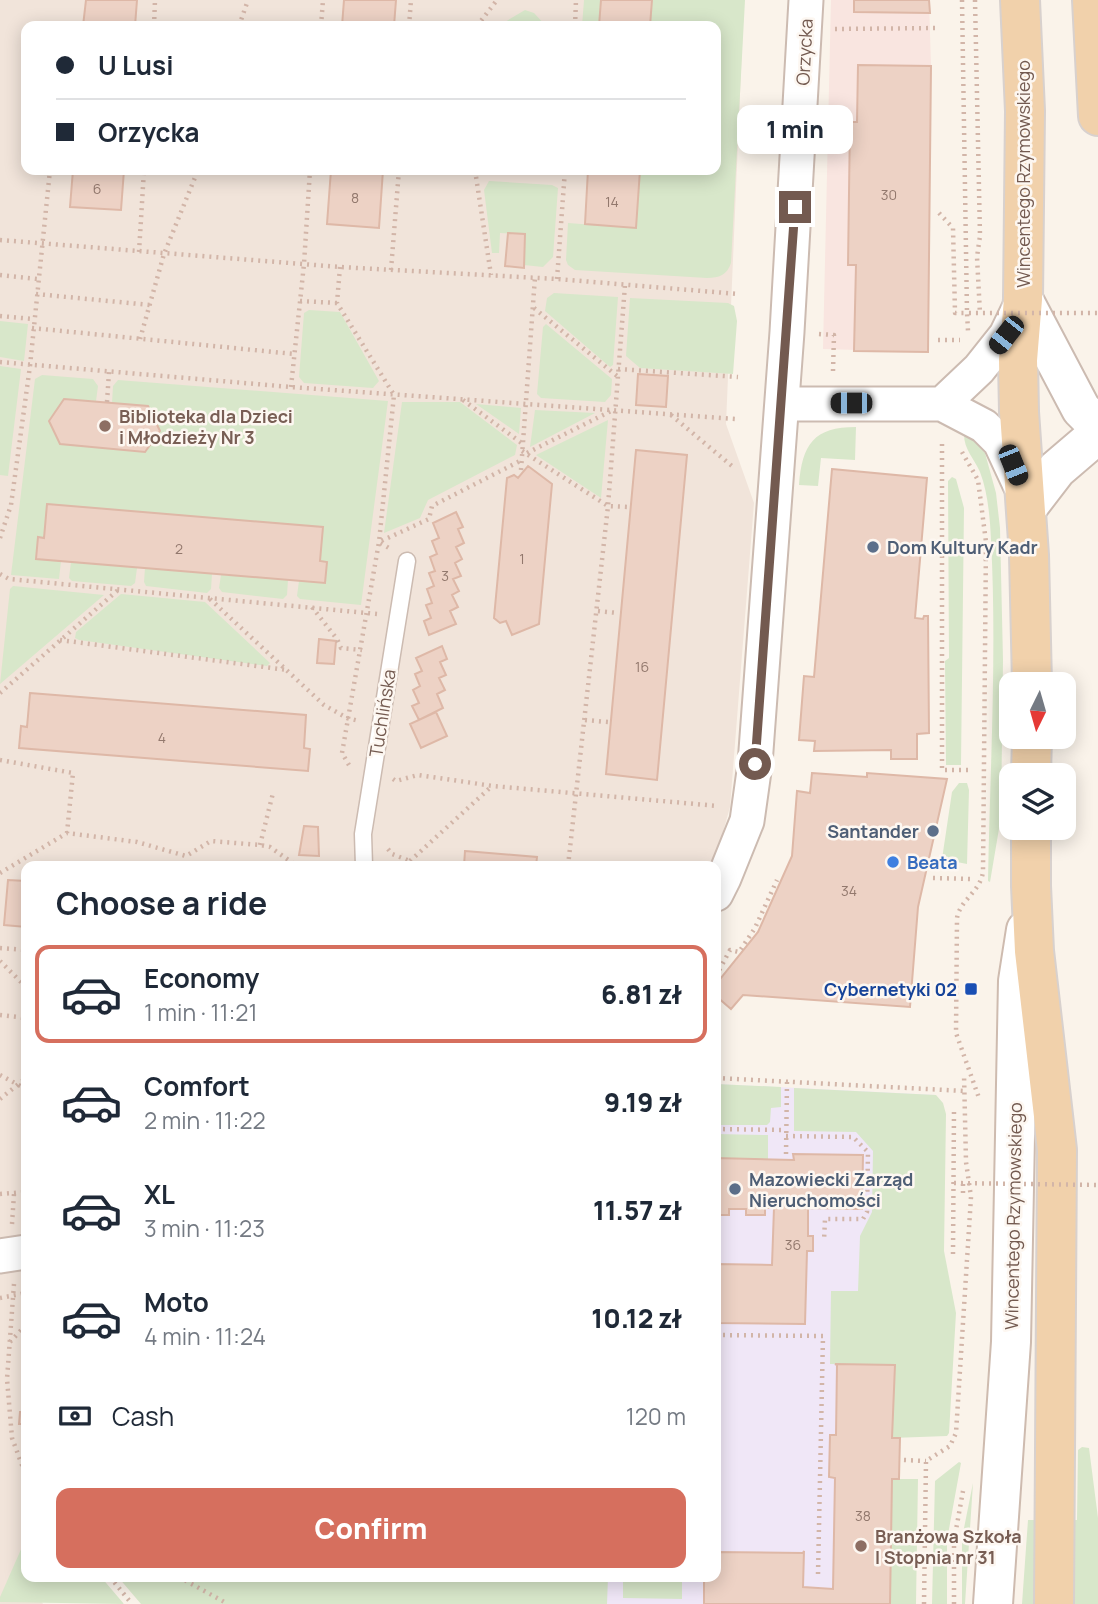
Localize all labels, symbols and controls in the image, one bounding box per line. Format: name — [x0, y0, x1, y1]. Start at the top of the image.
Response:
street label: Orzycka — [790, 18, 818, 86]
text: U Lusi — [98, 47, 173, 83]
street label: Wincentego Rzymowskiego — [1011, 60, 1035, 288]
callout: 1 min — [737, 106, 853, 154]
text: 1 min — [766, 113, 824, 145]
text: Orzycka — [98, 114, 199, 150]
house number: 6 — [93, 179, 101, 198]
house number: 30 — [881, 185, 897, 204]
house number: 8 — [351, 188, 359, 207]
route end — [779, 191, 811, 223]
house number: 14 — [605, 192, 619, 211]
car — [985, 312, 1028, 358]
car — [831, 393, 873, 414]
place label: Biblioteka dla Dzieci i Młodzieży Nr 3 — [119, 404, 293, 449]
marker: Biblioteka dla Dzieci i Młodzieży Nr 3 — [97, 418, 113, 434]
car — [996, 442, 1031, 488]
place label: Dom Kultury Kadr — [887, 535, 1038, 559]
house number: 2 — [175, 539, 183, 558]
marker: Dom Kultury Kadr — [865, 539, 881, 555]
house number: 1 — [519, 549, 525, 568]
house number: 3 — [441, 566, 449, 585]
house number: 16 — [635, 657, 649, 676]
street label: Tuchlińska — [363, 667, 401, 759]
north arrow — [999, 672, 1076, 749]
map controls — [999, 672, 1076, 840]
house number: 4 — [158, 728, 166, 747]
route start — [739, 748, 771, 780]
button: layers — [999, 763, 1076, 840]
place label: Santander — [827, 819, 919, 843]
marker: Santander — [925, 823, 941, 839]
place label: Beata — [907, 850, 958, 874]
marker: Beata — [885, 854, 901, 870]
text: Choose a ride — [56, 881, 267, 925]
house number: 34 — [841, 881, 857, 900]
text: Economy — [144, 960, 259, 996]
icon: car — [60, 963, 123, 1026]
text: 6.81 zł — [601, 976, 682, 1012]
place label: Cybernetyki 02 — [824, 977, 957, 1001]
marker: Cybernetyki 02 — [963, 981, 979, 997]
text: 1 min · 11:21 — [144, 996, 257, 1028]
text: Comfort — [144, 1068, 250, 1104]
icon: car — [60, 1071, 123, 1134]
text: 9.19 zł — [604, 1084, 682, 1120]
street label: Wincentego Rzymowskiego — [999, 1102, 1027, 1330]
text: 2 min · 11:22 — [144, 1104, 266, 1136]
place label: Mazowiecki Zarząd Nieruchomości — [749, 1167, 913, 1212]
text: XL — [144, 1176, 175, 1212]
icon: car — [60, 1179, 123, 1242]
marker: Mazowiecki Zarząd Nieruchomości — [727, 1181, 743, 1197]
text: 11.57 zł — [593, 1192, 682, 1228]
text: 3 min · 11:23 — [144, 1212, 265, 1244]
house number: 36 — [785, 1235, 801, 1254]
text: Moto — [144, 1284, 209, 1320]
icon: car — [60, 1287, 123, 1350]
text: 10.12 zł — [591, 1300, 682, 1336]
text: 4 min · 11:24 — [144, 1320, 266, 1352]
icon: cash — [56, 1397, 94, 1435]
text: Cash — [112, 1398, 174, 1434]
text: 120 m — [626, 1400, 686, 1432]
button: Confirm — [56, 1488, 686, 1568]
house number: 38 — [855, 1506, 871, 1525]
place label: Branżowa Szkoła I Stopnia nr 31 — [875, 1524, 1022, 1569]
marker: Branżowa Szkoła I Stopnia nr 31 — [853, 1538, 869, 1554]

